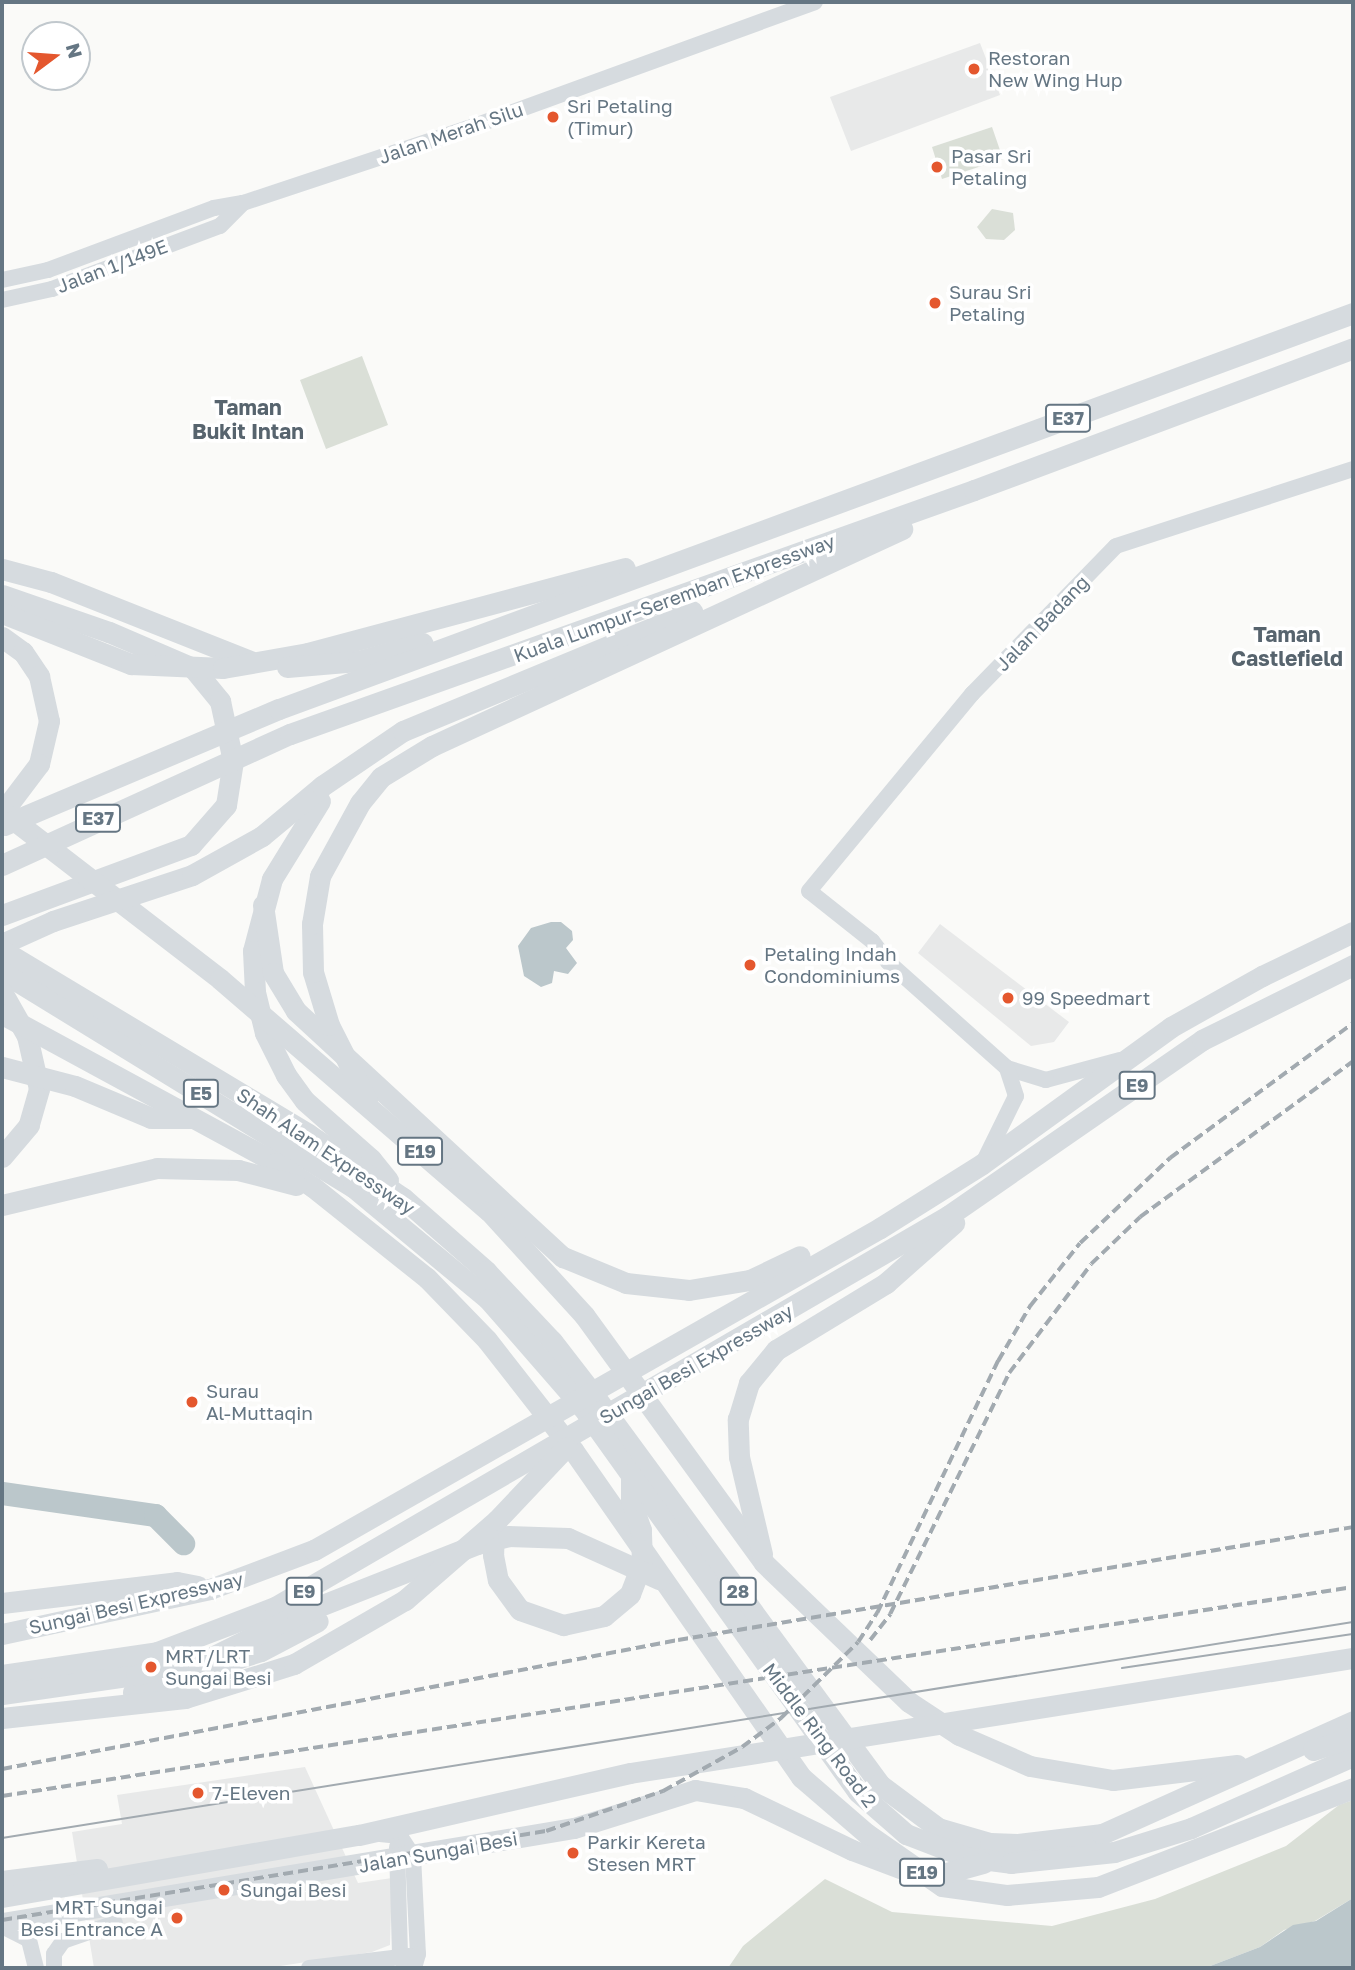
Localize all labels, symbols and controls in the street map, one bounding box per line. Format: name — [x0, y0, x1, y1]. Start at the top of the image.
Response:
north arrow — [21, 21, 91, 91]
text: N — [62, 41, 88, 61]
place label: Restoran New Wing Hup — [988, 47, 1122, 91]
marker: Restoran New Wing Hup — [966, 61, 982, 77]
place label: Sri Petaling (Timur) — [567, 95, 673, 139]
street label: Jalan Merah Silu — [376, 98, 526, 168]
marker: Sri Petaling (Timur) — [545, 109, 561, 125]
place label: Pasar Sri Petaling — [951, 145, 1032, 189]
marker: Pasar Sri Petaling — [929, 159, 945, 175]
street label: Jalan 1/149E — [53, 234, 171, 298]
place label: Surau Sri Petaling — [949, 281, 1032, 325]
marker: Surau Sri Petaling — [927, 295, 943, 311]
district label: Taman Bukit Intan — [192, 394, 304, 444]
road number: E37 — [1044, 404, 1092, 432]
street label: Kuala Lumpur–Seremban Expressway — [510, 529, 838, 667]
street label: Jalan Badang — [991, 571, 1093, 675]
district label: Taman Castlefield — [1231, 621, 1343, 671]
road number: E37 — [74, 804, 122, 832]
place label: Petaling Indah Condominiums — [764, 943, 900, 987]
marker: Petaling Indah Condominiums — [742, 957, 758, 973]
place label: 99 Speedmart — [1022, 987, 1150, 1009]
marker: 99 Speedmart — [1000, 990, 1016, 1006]
road number: E9 — [1118, 1070, 1156, 1100]
road number: E5 — [182, 1078, 220, 1108]
street label: Shah Alam Expressway — [233, 1083, 419, 1219]
road number: E19 — [396, 1136, 444, 1166]
street label: Sungai Besi Expressway — [595, 1299, 797, 1429]
place label: Surau Al-Muttaqin — [206, 1380, 313, 1424]
marker: Surau Al-Muttaqin — [184, 1394, 200, 1410]
street label: Sungai Besi Expressway — [27, 1567, 245, 1639]
road number: E9 — [285, 1576, 323, 1606]
road number: 28 — [719, 1576, 757, 1606]
place label: MRT/LRT Sungai Besi — [165, 1645, 272, 1689]
street label: Middle Ring Road 2 — [758, 1658, 882, 1812]
marker: MRT/LRT Sungai Besi — [143, 1659, 159, 1675]
place label: 7-Eleven — [212, 1782, 290, 1804]
marker: 7-Eleven — [190, 1785, 206, 1801]
street label: Jalan Sungai Besi — [357, 1827, 519, 1877]
place label: Parkir Kereta Stesen MRT — [587, 1831, 706, 1875]
marker: Parkir Kereta Stesen MRT — [565, 1845, 581, 1861]
road number: E19 — [898, 1858, 946, 1886]
place label: Sungai Besi — [240, 1879, 347, 1901]
marker: Sungai Besi — [214, 1880, 234, 1900]
place label: MRT Sungai Besi Entrance A — [20, 1896, 163, 1940]
marker: MRT Sungai Besi Entrance A — [169, 1910, 185, 1926]

